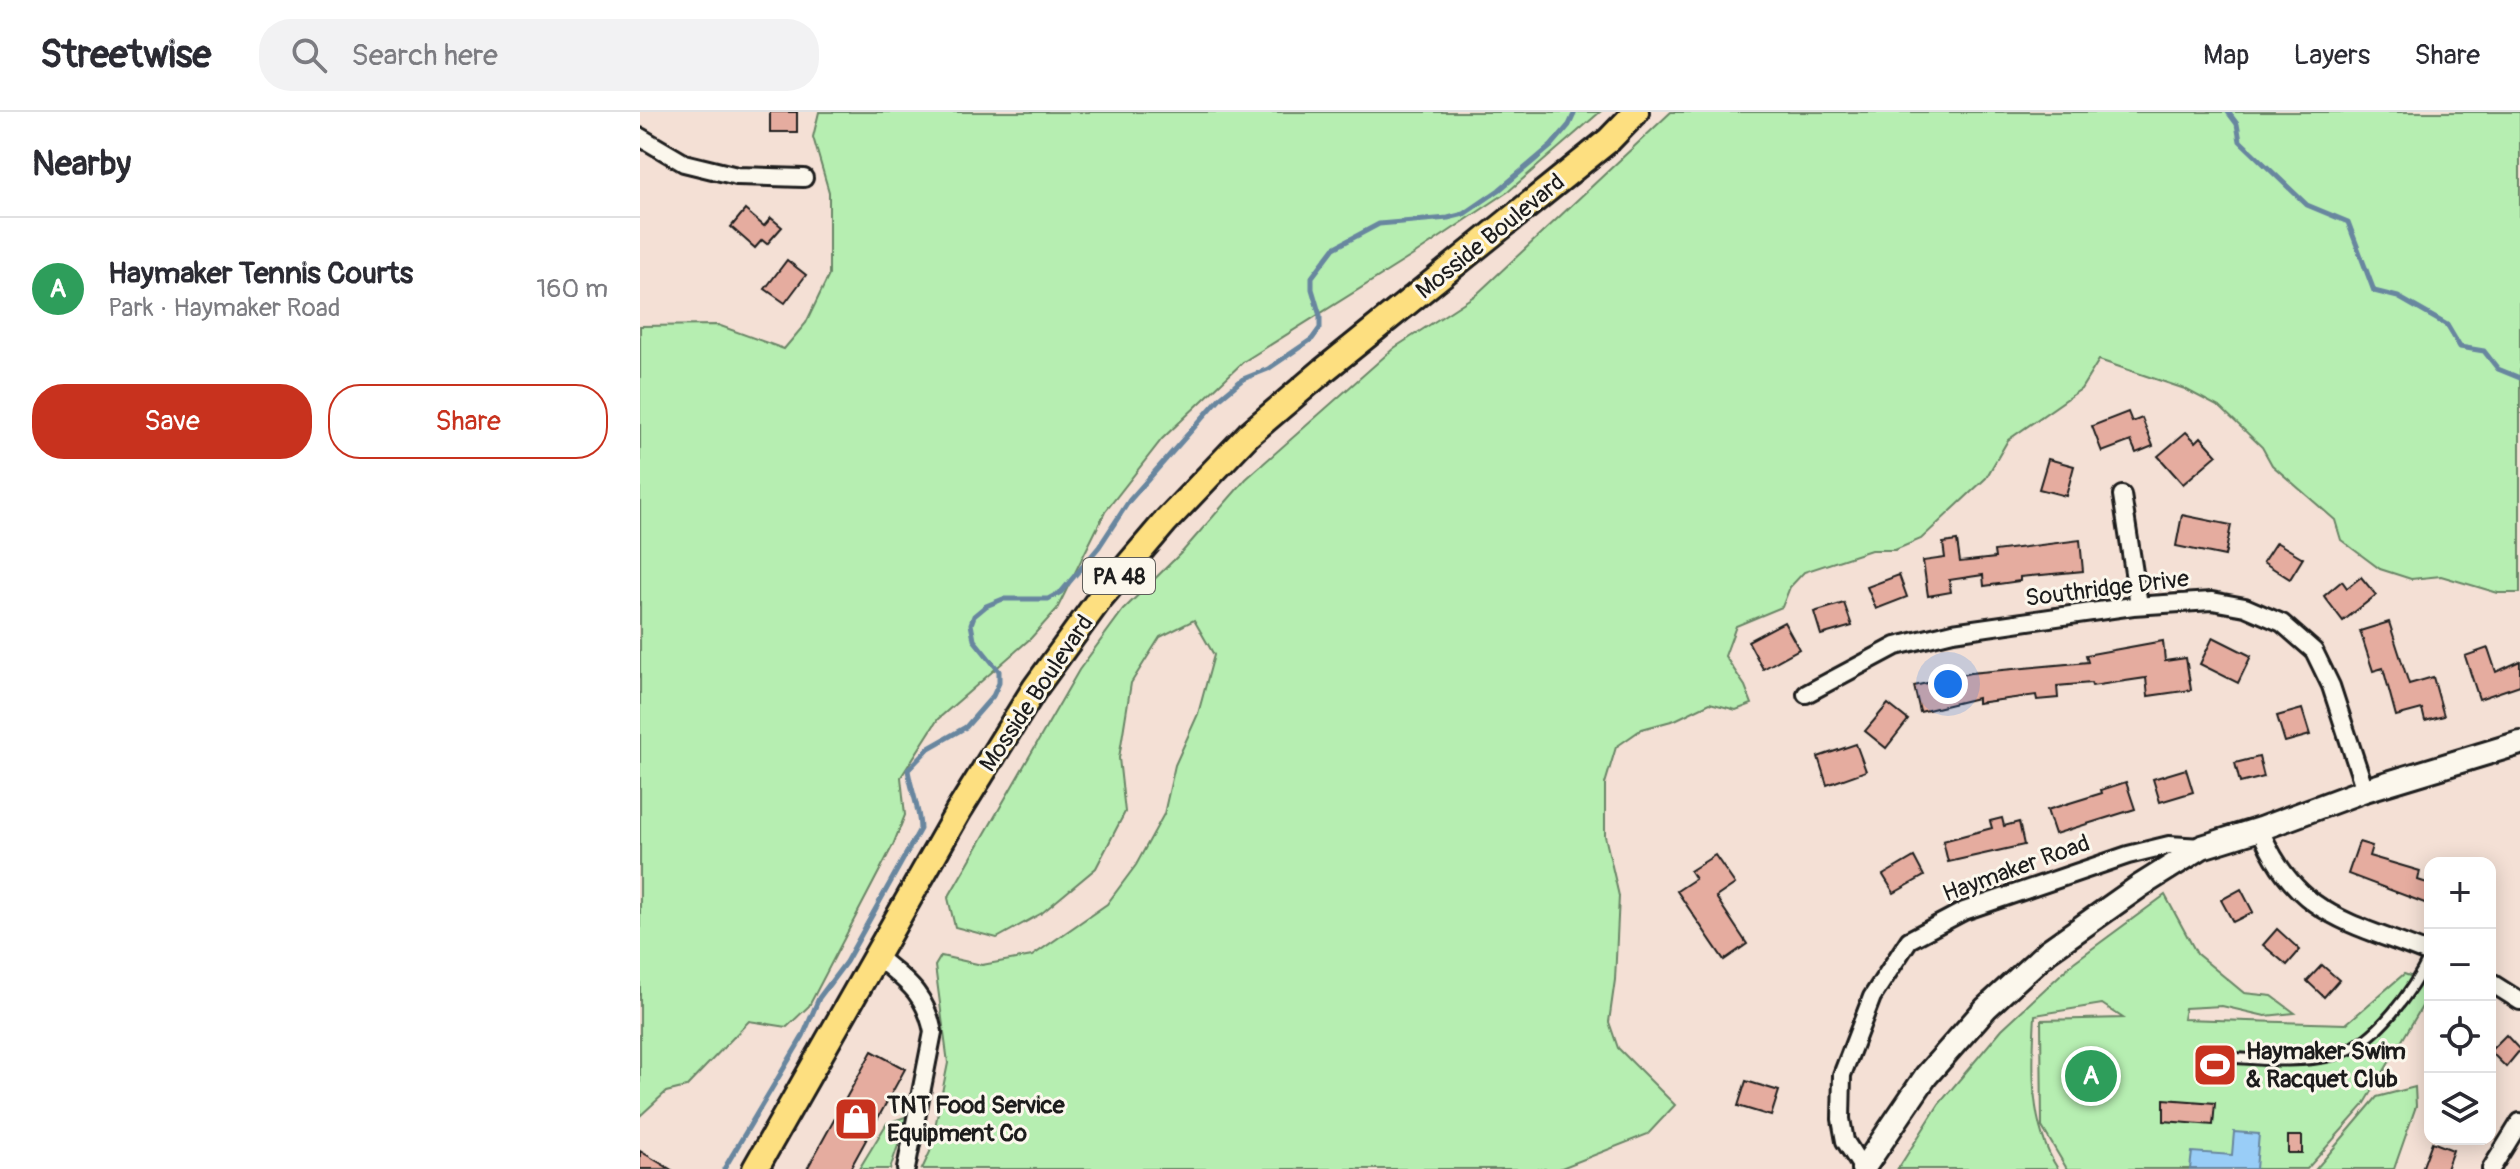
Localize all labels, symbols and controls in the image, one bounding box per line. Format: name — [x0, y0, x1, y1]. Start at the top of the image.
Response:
search box — [259, 19, 819, 91]
text: Streetwise — [40, 31, 211, 79]
icon: search — [287, 33, 331, 77]
text: Search here — [351, 37, 498, 74]
text: Map — [2203, 38, 2249, 73]
text: Layers — [2293, 38, 2370, 73]
text: Share — [2414, 38, 2480, 73]
text: Nearby — [32, 143, 131, 186]
street label: Mosside Boulevard — [1410, 168, 1570, 305]
text: Haymaker Tennis Courts — [108, 255, 413, 292]
text: A — [50, 273, 66, 305]
text: 160 m — [536, 273, 608, 305]
text: Park · Haymaker Road — [108, 292, 340, 324]
button: Save — [32, 384, 312, 459]
button: Share — [328, 384, 608, 459]
road number: PA 48 — [1083, 558, 1155, 594]
street label: Southridge Drive — [2024, 564, 2191, 613]
street label: Mosside Boulevard — [973, 609, 1100, 777]
your location — [1928, 664, 1968, 704]
street label: Haymaker Road — [1939, 828, 2094, 909]
map controls — [2424, 857, 2496, 1145]
button: + — [2424, 857, 2496, 929]
button: − — [2424, 929, 2496, 1001]
button: locate — [2424, 1001, 2496, 1073]
place label: Haymaker Swim & Racquet Club — [2246, 1037, 2406, 1094]
sports icon: Haymaker Swim & Racquet Club — [2191, 1041, 2239, 1089]
pin: A — [2065, 1046, 2117, 1106]
button: layers — [2424, 1073, 2496, 1145]
place label: TNT Food Service Equipment Co — [886, 1091, 1066, 1148]
shop icon: TNT Food Service Equipment Co — [832, 1095, 880, 1143]

